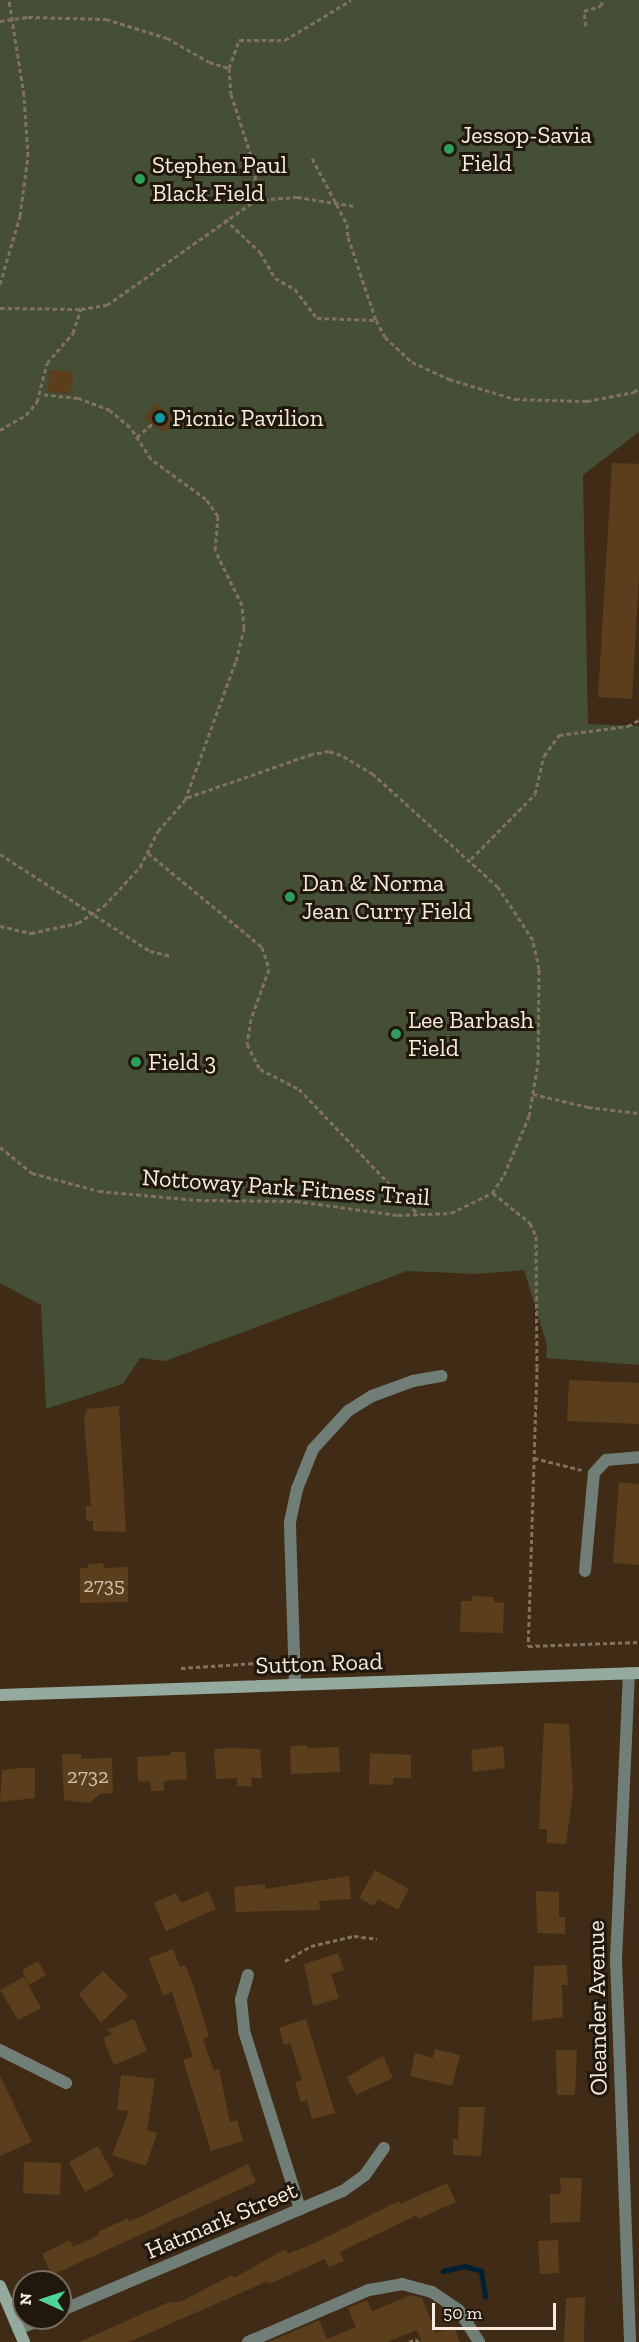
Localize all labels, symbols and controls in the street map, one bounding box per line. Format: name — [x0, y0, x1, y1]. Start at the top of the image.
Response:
place label: Jessop-Savia Field — [461, 121, 592, 177]
marker: Jessop-Savia Field — [442, 142, 456, 156]
place label: Stephen Paul Black Field — [152, 151, 287, 207]
marker: Stephen Paul Black Field — [133, 172, 147, 186]
place label: Picnic Pavilion — [172, 404, 323, 432]
marker: Picnic Pavilion — [153, 411, 167, 425]
place label: Dan & Norma Jean Curry Field — [302, 869, 472, 925]
marker: Dan & Norma Jean Curry Field — [283, 890, 297, 904]
place label: Lee Barbash Field — [408, 1006, 534, 1062]
marker: Lee Barbash Field — [389, 1027, 403, 1041]
place label: Field 3 — [148, 1048, 216, 1076]
marker: Field 3 — [129, 1055, 143, 1069]
street label: Nottoway Park Fitness Trail — [141, 1163, 431, 1211]
house number: 2735 — [83, 1572, 125, 1598]
street label: Sutton Road — [255, 1646, 383, 1680]
house number: 2732 — [67, 1763, 109, 1789]
street label: Oleander Avenue — [581, 1920, 613, 2096]
street label: Hatmark Street — [141, 2175, 301, 2265]
north arrow — [12, 2270, 72, 2330]
scale bar — [435, 2291, 560, 2329]
text: N — [16, 2293, 35, 2306]
text: 50 m — [443, 2302, 482, 2324]

